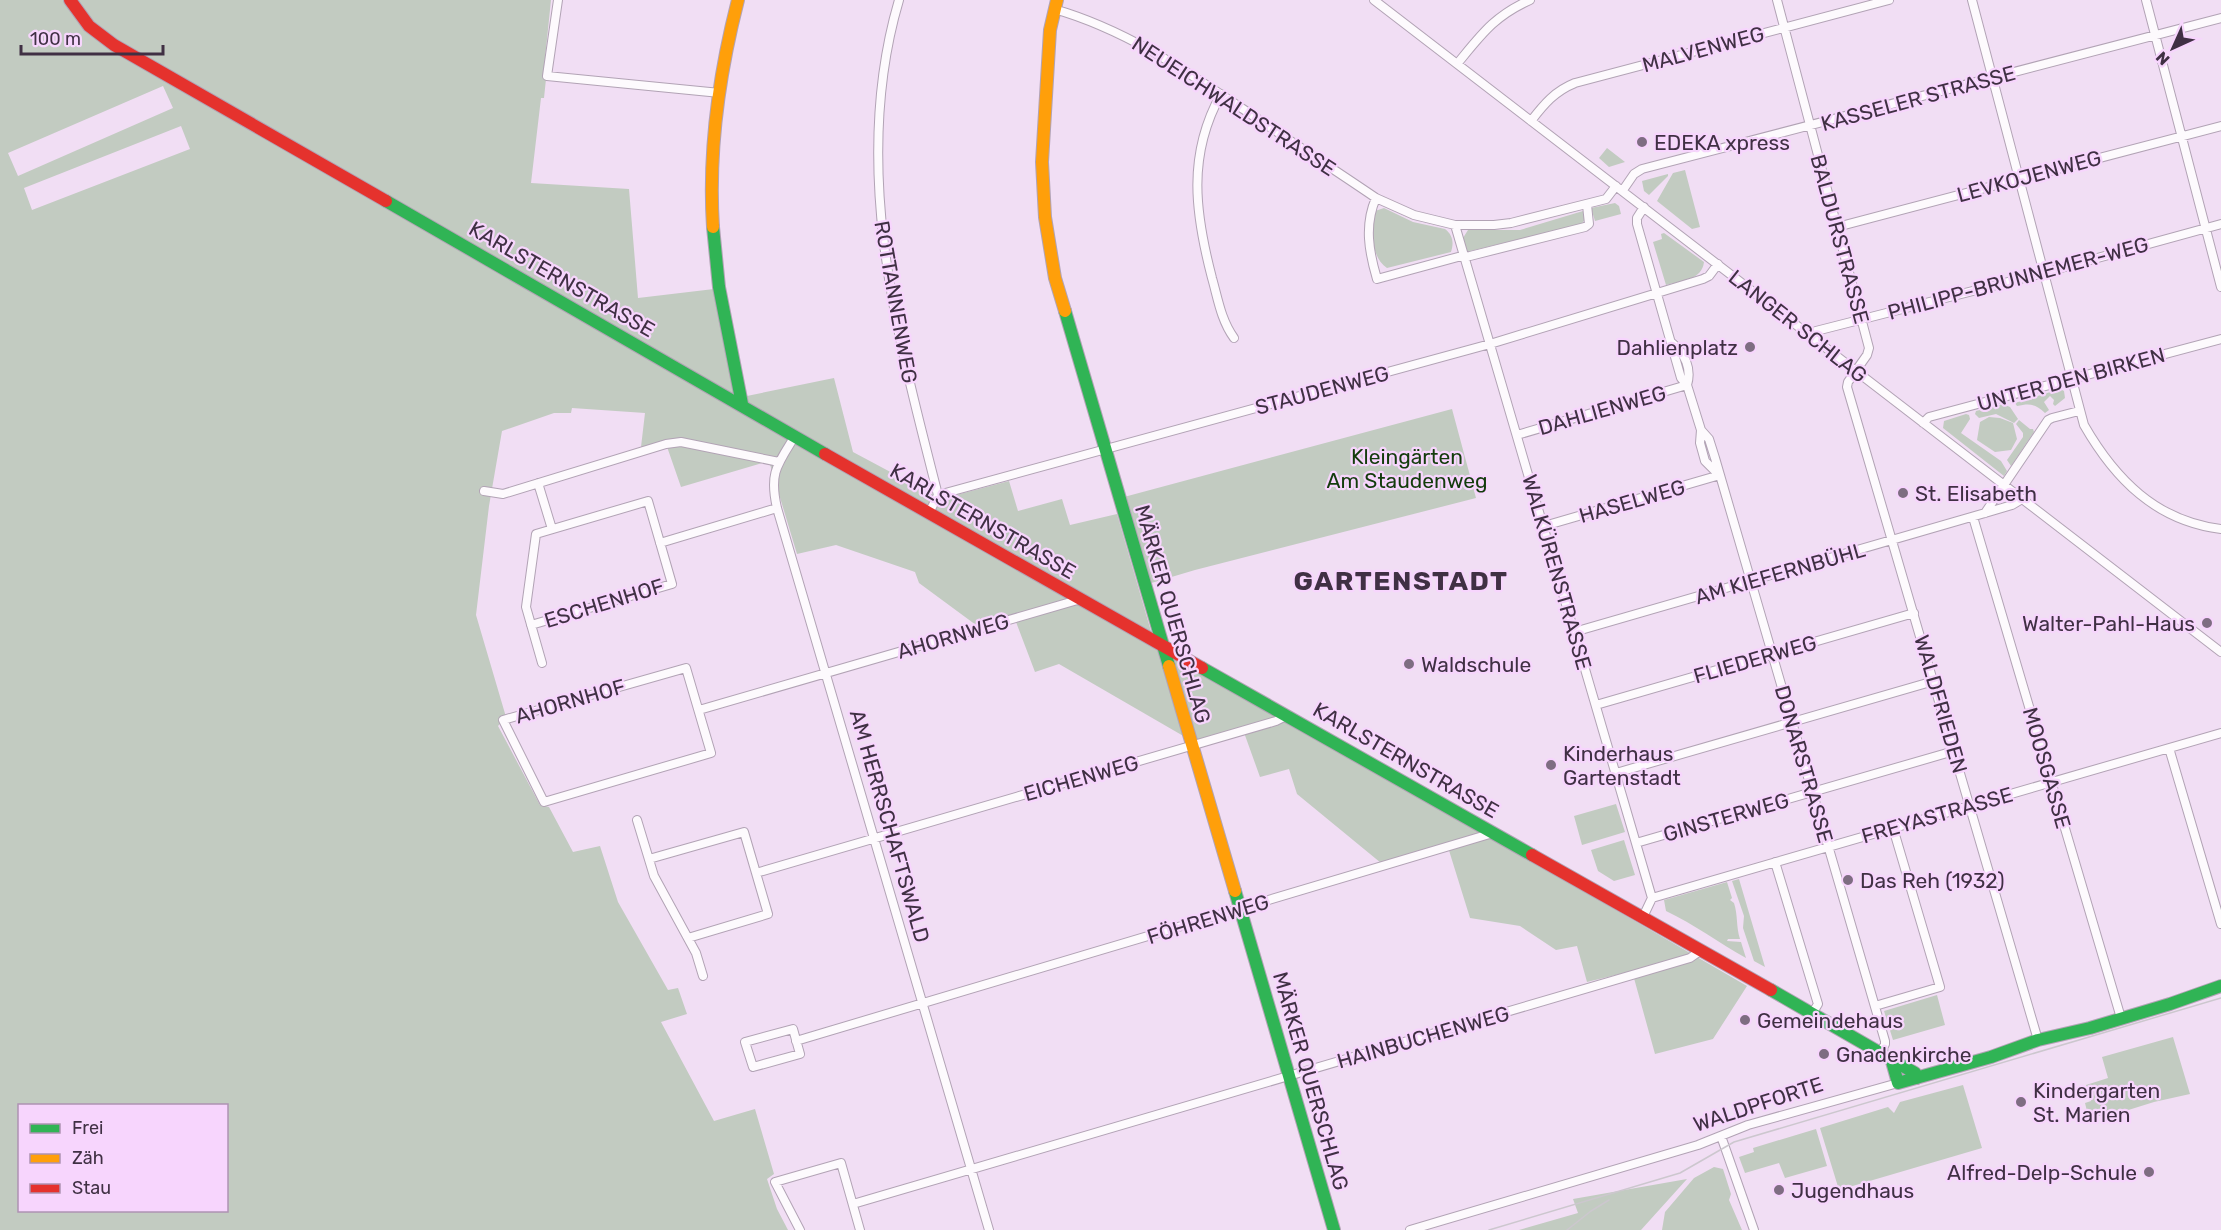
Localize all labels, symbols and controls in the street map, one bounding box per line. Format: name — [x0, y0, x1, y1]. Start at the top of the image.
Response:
scale bar — [21, 18, 164, 56]
north arrow — [2143, 18, 2203, 78]
street label: MALVENWEG — [1639, 21, 1767, 77]
text: 100 m — [30, 28, 81, 50]
street label: NEUEICHWALDSTRASSE — [1128, 31, 1340, 181]
text: N — [2152, 47, 2174, 69]
street label: KASSELER STRASSE — [1818, 60, 2018, 136]
place label: EDEKA xpress — [1654, 130, 1790, 155]
marker: EDEKA xpress — [1635, 135, 1649, 149]
street label: LEVKOJENWEG — [1954, 145, 2104, 207]
street label: BALDURSTRASSE — [1805, 152, 1875, 326]
street label: KARLSTERNSTRASSE — [465, 216, 659, 342]
street label: ROTTANNENWEG — [869, 219, 923, 385]
street label: PHILIPP-BRUNNEMER-WEG — [1885, 231, 2151, 325]
street label: LANGER SCHLAG — [1724, 264, 1872, 388]
place label: Dahlienplatz — [1616, 335, 1738, 360]
marker: Dahlienplatz — [1743, 340, 1757, 354]
street label: UNTER DEN BIRKEN — [1974, 342, 2168, 416]
street label: STAUDENWEG — [1252, 360, 1392, 420]
street label: DAHLIENWEG — [1535, 380, 1669, 440]
park label: Kleingärten Am Staudenweg — [1326, 444, 1488, 493]
street label: KARLSTERNSTRASSE — [886, 458, 1080, 584]
street label: WALKÜRENSTRASSE — [1517, 471, 1597, 673]
street label: HASELWEG — [1576, 474, 1688, 528]
place label: St. Elisabeth — [1915, 481, 2037, 506]
marker: St. Elisabeth — [1896, 486, 1910, 500]
street label: MÄRKER QUERSCHLAG — [1130, 502, 1216, 726]
street label: AM KIEFERNBÜHL — [1692, 537, 1868, 609]
district label: GARTENSTADT — [1293, 565, 1509, 597]
street label: ESCHENHOF — [541, 573, 667, 633]
street label: AHORNWEG — [894, 608, 1012, 664]
place label: Walter-Pahl-Haus — [2022, 611, 2195, 636]
marker: Walter-Pahl-Haus — [2200, 616, 2214, 630]
street label: FLIEDERWEG — [1691, 629, 1819, 689]
street label: WALDFRIEDEN — [1909, 632, 1973, 776]
place label: Waldschule — [1421, 652, 1531, 677]
marker: Waldschule — [1402, 657, 1416, 671]
street label: AHORNHOF — [512, 673, 628, 729]
street label: DONARSTRASSE — [1770, 682, 1838, 846]
street label: KARLSTERNSTRASSE — [1309, 697, 1503, 823]
street label: MOOSGASSE — [2018, 705, 2076, 831]
street label: AM HERRSCHAFTSWALD — [845, 707, 935, 945]
place label: Kinderhaus Gartenstadt — [1563, 741, 1681, 790]
street label: EICHENWEG — [1021, 750, 1141, 806]
marker: Kinderhaus Gartenstadt — [1544, 758, 1558, 772]
street label: FREYASTRASSE — [1858, 781, 2016, 849]
street label: GINSTERWEG — [1660, 787, 1792, 847]
place label: Das Reh (1932) — [1860, 868, 2005, 893]
marker: Das Reh (1932) — [1841, 873, 1855, 887]
street label: FÖHRENWEG — [1144, 889, 1272, 949]
street label: MÄRKER QUERSCHLAG — [1268, 969, 1354, 1193]
street label: HAINBUCHENWEG — [1334, 1000, 1512, 1074]
place label: Gemeindehaus — [1757, 1008, 1903, 1033]
marker: Gemeindehaus — [1738, 1013, 1752, 1027]
place label: Gnadenkirche — [1836, 1042, 1971, 1067]
marker: Gnadenkirche — [1817, 1047, 1831, 1061]
street label: WALDPFORTE — [1690, 1071, 1826, 1137]
place label: Kindergarten St. Marien — [2033, 1078, 2160, 1127]
marker: Kindergarten St. Marien — [2014, 1095, 2028, 1109]
legend — [18, 1104, 228, 1212]
text: Frei — [72, 1117, 103, 1139]
text: Zäh — [72, 1147, 104, 1169]
place label: Alfred-Delp-Schule — [1947, 1160, 2137, 1185]
marker: Alfred-Delp-Schule — [2142, 1165, 2156, 1179]
text: Stau — [72, 1177, 111, 1199]
place label: Jugendhaus — [1791, 1178, 1914, 1203]
marker: Jugendhaus — [1772, 1183, 1786, 1197]

